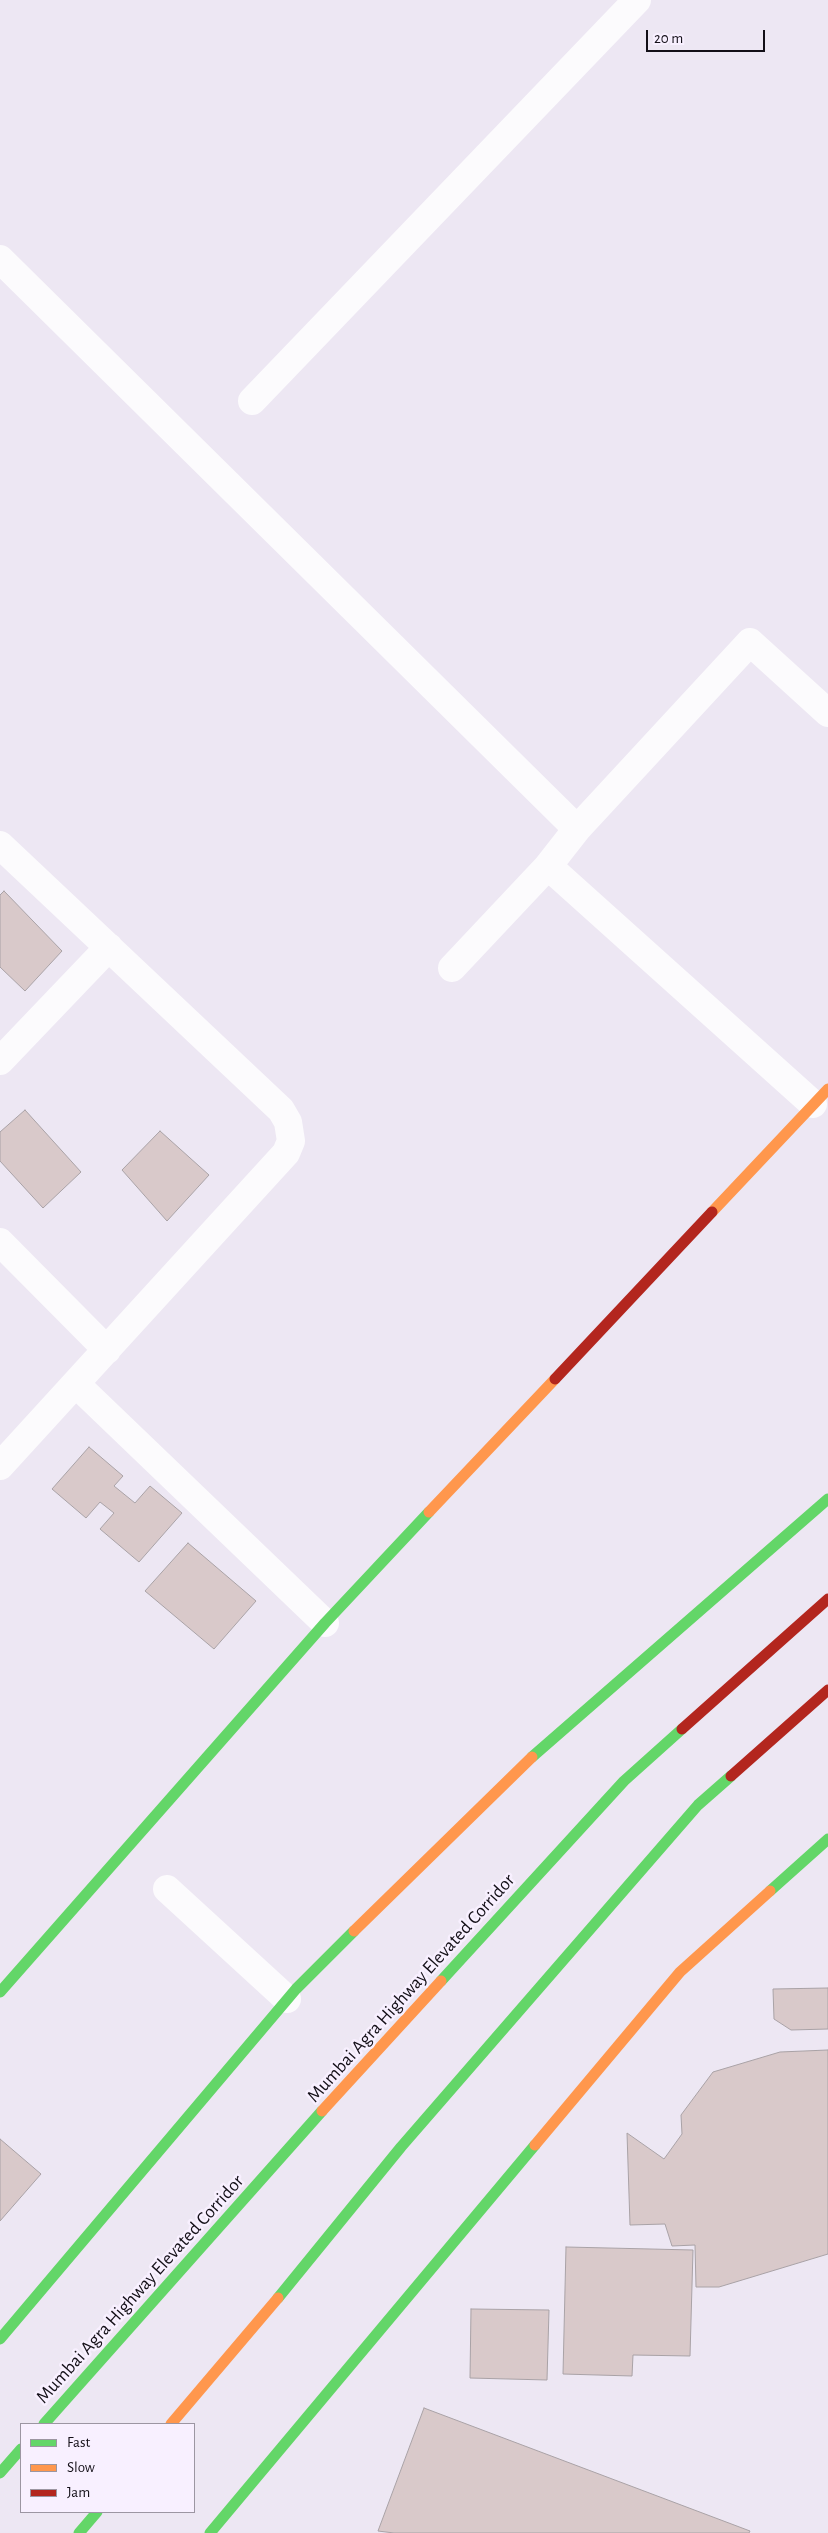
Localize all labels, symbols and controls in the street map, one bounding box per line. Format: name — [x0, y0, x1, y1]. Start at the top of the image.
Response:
scale bar — [648, 20, 767, 52]
text: 20 m — [654, 31, 683, 46]
street label: Mumbai Agra Highway Elevated Corridor — [302, 1869, 520, 2107]
street label: Mumbai Agra Highway Elevated Corridor — [31, 2170, 249, 2408]
legend — [20, 2423, 195, 2513]
text: Fast — [67, 2435, 90, 2450]
text: Slow — [67, 2460, 95, 2475]
text: Jam — [67, 2485, 90, 2500]

